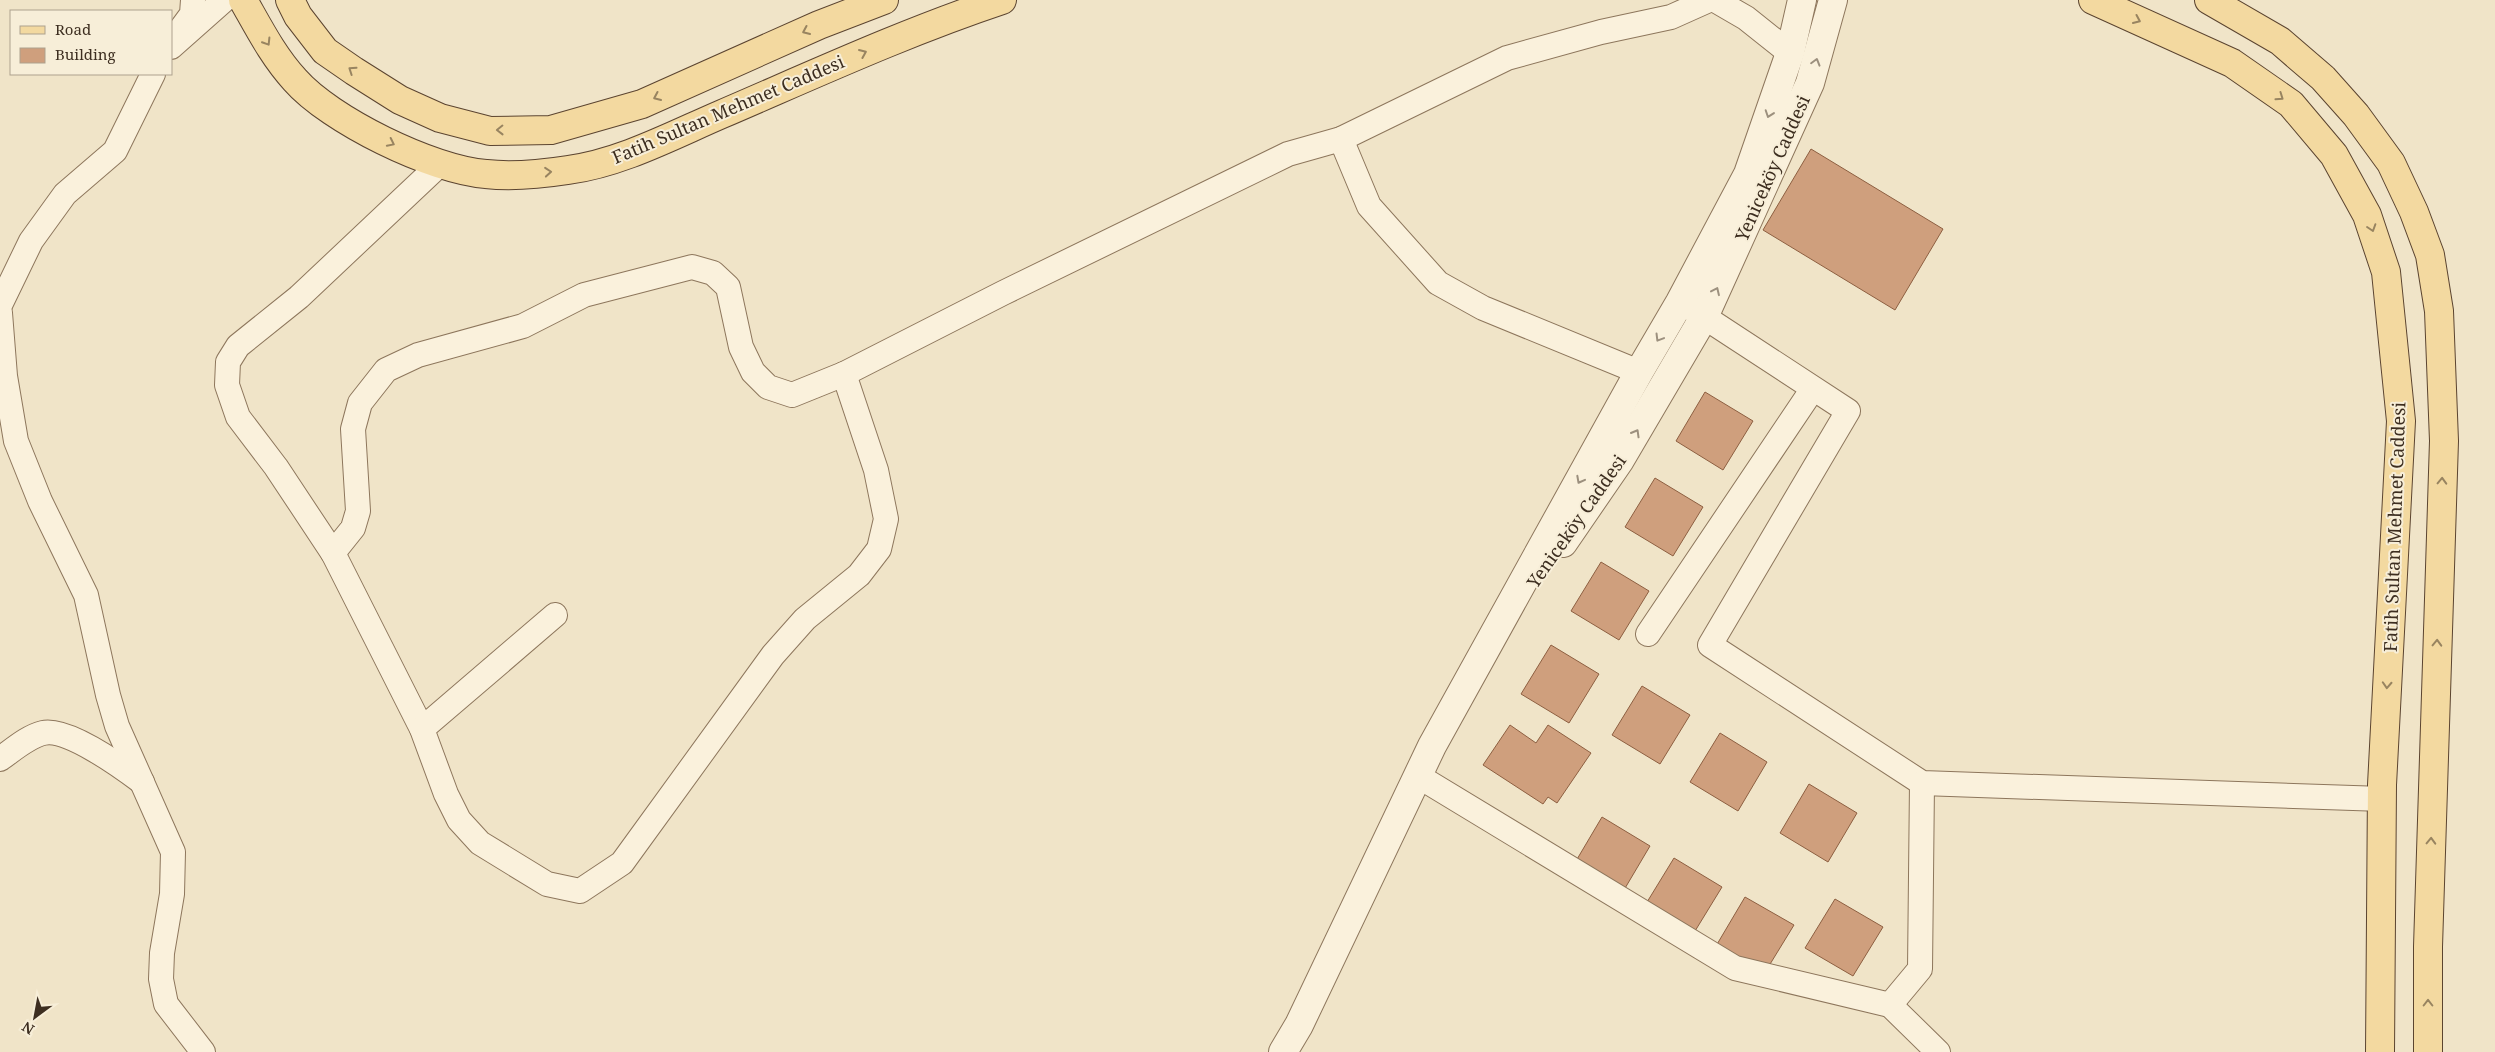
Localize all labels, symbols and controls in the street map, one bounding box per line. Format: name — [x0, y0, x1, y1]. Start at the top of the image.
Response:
legend — [10, 10, 172, 75]
one-way arrow — [2132, 14, 2141, 25]
text: Road — [55, 19, 91, 39]
one-way arrow — [802, 24, 811, 35]
one-way arrow — [261, 37, 270, 46]
text: Building — [55, 44, 116, 64]
street label: Fatih Sultan Mehmet Caddesi — [608, 49, 848, 169]
one-way arrow — [858, 49, 867, 60]
one-way arrow — [1810, 58, 1820, 67]
one-way arrow — [348, 66, 357, 76]
one-way arrow — [2275, 90, 2284, 100]
one-way arrow — [653, 91, 662, 101]
street label: Yeniceköy Caddesi — [1729, 91, 1815, 246]
one-way arrow — [1765, 109, 1775, 118]
one-way arrow — [496, 125, 504, 136]
one-way arrow — [386, 137, 395, 147]
one-way arrow — [544, 167, 552, 178]
one-way arrow — [2366, 224, 2376, 232]
one-way arrow — [1710, 287, 1721, 296]
one-way arrow — [1655, 332, 1665, 341]
street label: Fatih Sultan Mehmet Caddesi — [2378, 401, 2410, 652]
one-way arrow — [1630, 429, 1640, 438]
street label: Yeniceköy Caddesi — [1520, 449, 1631, 593]
one-way arrow — [1576, 474, 1586, 483]
one-way arrow — [2437, 477, 2448, 485]
one-way arrow — [2432, 639, 2443, 647]
one-way arrow — [2382, 681, 2393, 689]
one-way arrow — [2426, 837, 2436, 844]
north arrow — [10, 992, 60, 1042]
one-way arrow — [2423, 999, 2433, 1007]
text: N — [18, 1017, 38, 1039]

